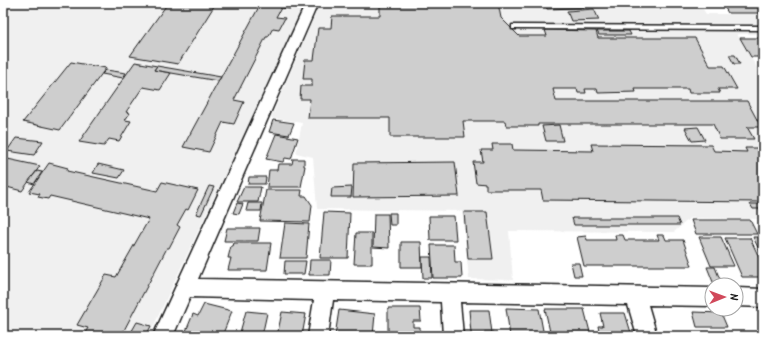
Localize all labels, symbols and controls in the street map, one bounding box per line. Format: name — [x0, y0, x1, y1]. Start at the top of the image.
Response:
north arrow — [704, 277, 744, 317]
text: N — [724, 293, 742, 301]

